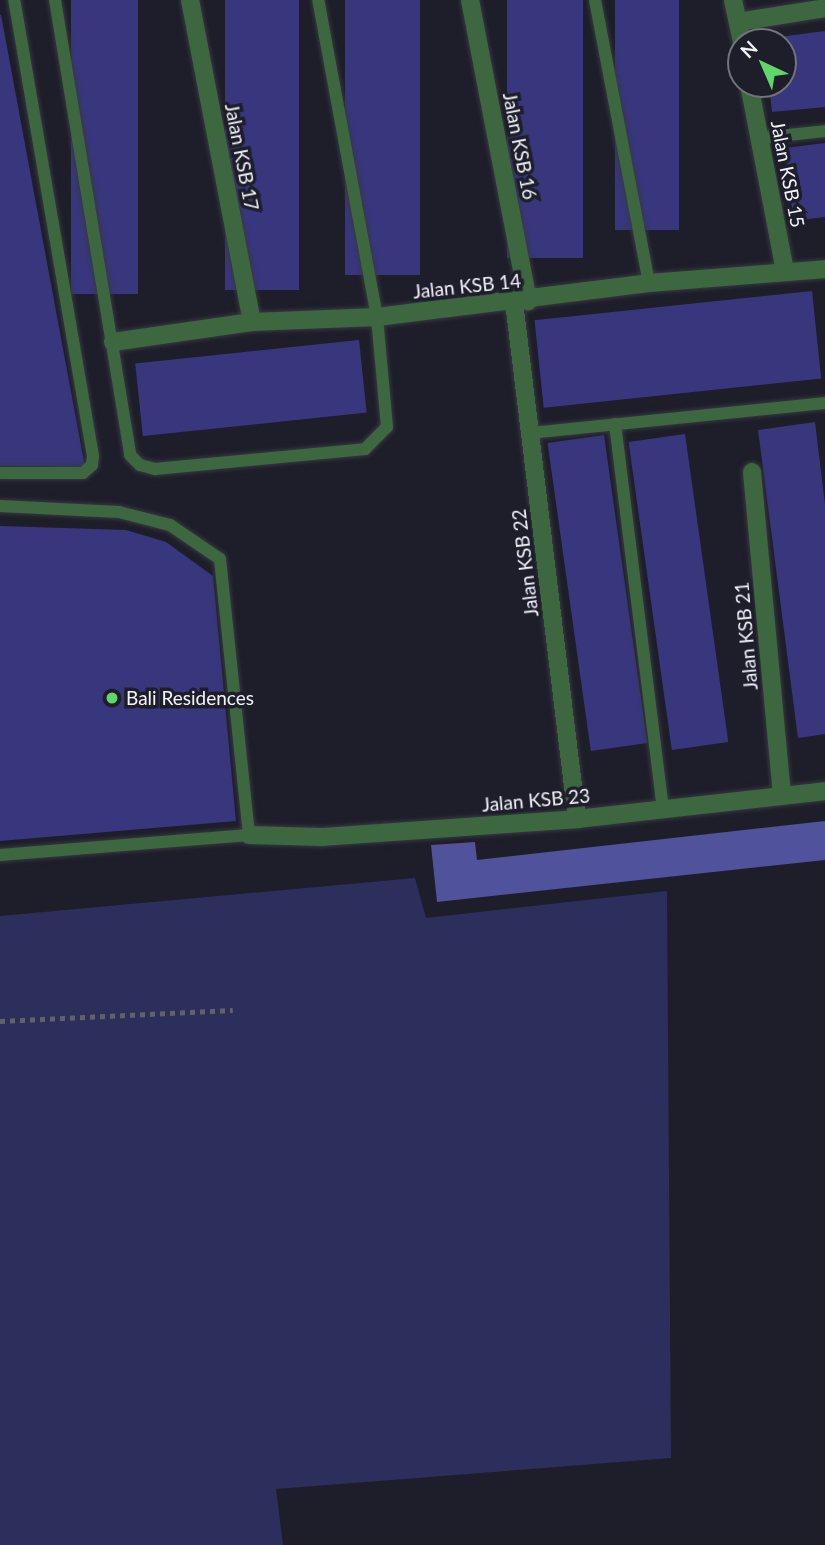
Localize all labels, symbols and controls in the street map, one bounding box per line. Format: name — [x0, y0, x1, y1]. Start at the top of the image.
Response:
north arrow — [727, 28, 797, 98]
text: N — [735, 36, 762, 62]
street label: Jalan KSB 16 — [498, 91, 542, 201]
street label: Jalan KSB 17 — [220, 102, 264, 212]
street label: Jalan KSB 15 — [766, 119, 810, 229]
street label: Jalan KSB 14 — [412, 269, 522, 303]
street label: Jalan KSB 22 — [507, 508, 543, 618]
street label: Jalan KSB 21 — [730, 581, 762, 691]
place label: Bali Residences — [126, 687, 254, 709]
marker: Bali Residences — [104, 690, 120, 706]
street label: Jalan KSB 23 — [481, 784, 591, 816]

